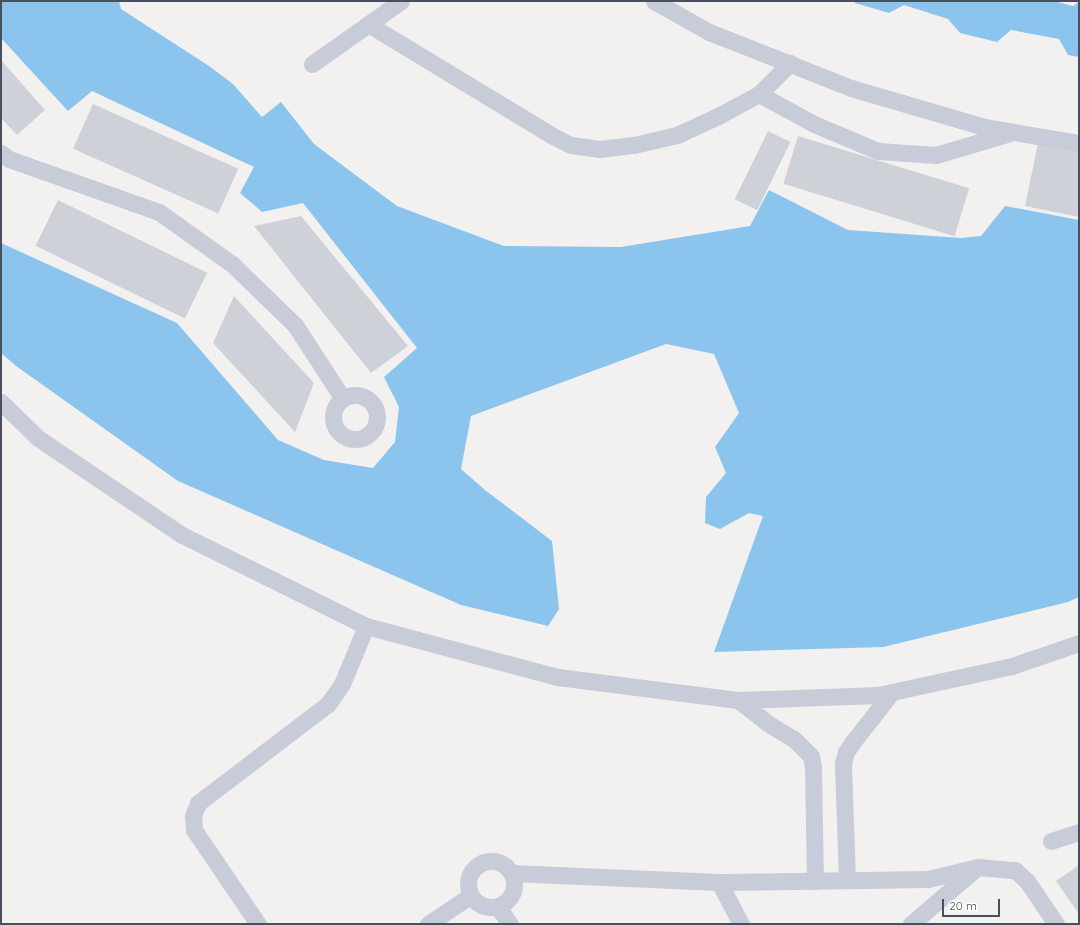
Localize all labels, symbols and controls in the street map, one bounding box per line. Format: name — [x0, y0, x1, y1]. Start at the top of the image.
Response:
scale bar — [944, 891, 1002, 917]
text: 20 m — [949, 898, 977, 913]

